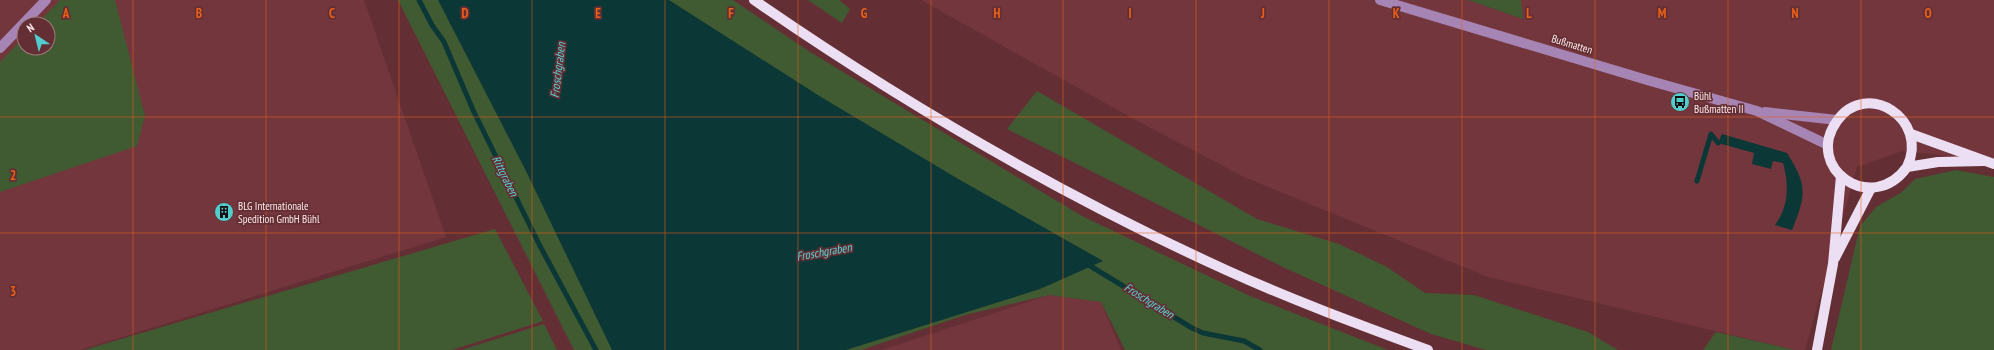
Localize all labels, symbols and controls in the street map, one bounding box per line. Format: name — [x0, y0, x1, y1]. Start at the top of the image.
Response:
text: A — [62, 5, 70, 22]
text: B — [196, 5, 202, 22]
text: C — [329, 5, 335, 22]
text: D — [462, 5, 469, 22]
text: E — [595, 5, 601, 22]
text: F — [728, 5, 734, 22]
text: G — [861, 5, 868, 22]
text: H — [994, 5, 1001, 22]
text: I — [1128, 5, 1132, 22]
text: J — [1260, 5, 1265, 22]
text: K — [1393, 5, 1400, 22]
text: L — [1526, 5, 1532, 22]
text: M — [1658, 5, 1667, 22]
text: N — [1791, 5, 1799, 22]
text: O — [1924, 5, 1932, 22]
north arrow — [16, 16, 56, 56]
text: N — [24, 20, 37, 35]
street label: Bußmatten — [1550, 31, 1594, 57]
water label: Froschgraben — [547, 41, 568, 99]
place label: Bühl Bußmatten II — [1694, 89, 1744, 116]
bus stop icon: Bühl Bußmatten II — [1669, 91, 1691, 113]
water label: Rittgraben — [489, 153, 522, 199]
text: 2 — [10, 167, 16, 184]
place label: BLG Internationale Spedition GmbH Bühl — [238, 199, 320, 226]
building icon: BLG Internationale Spedition GmbH Bühl — [213, 201, 235, 223]
water label: Froschgraben — [795, 239, 853, 264]
water label: Froschgraben — [1122, 279, 1177, 322]
text: 3 — [10, 283, 16, 300]

